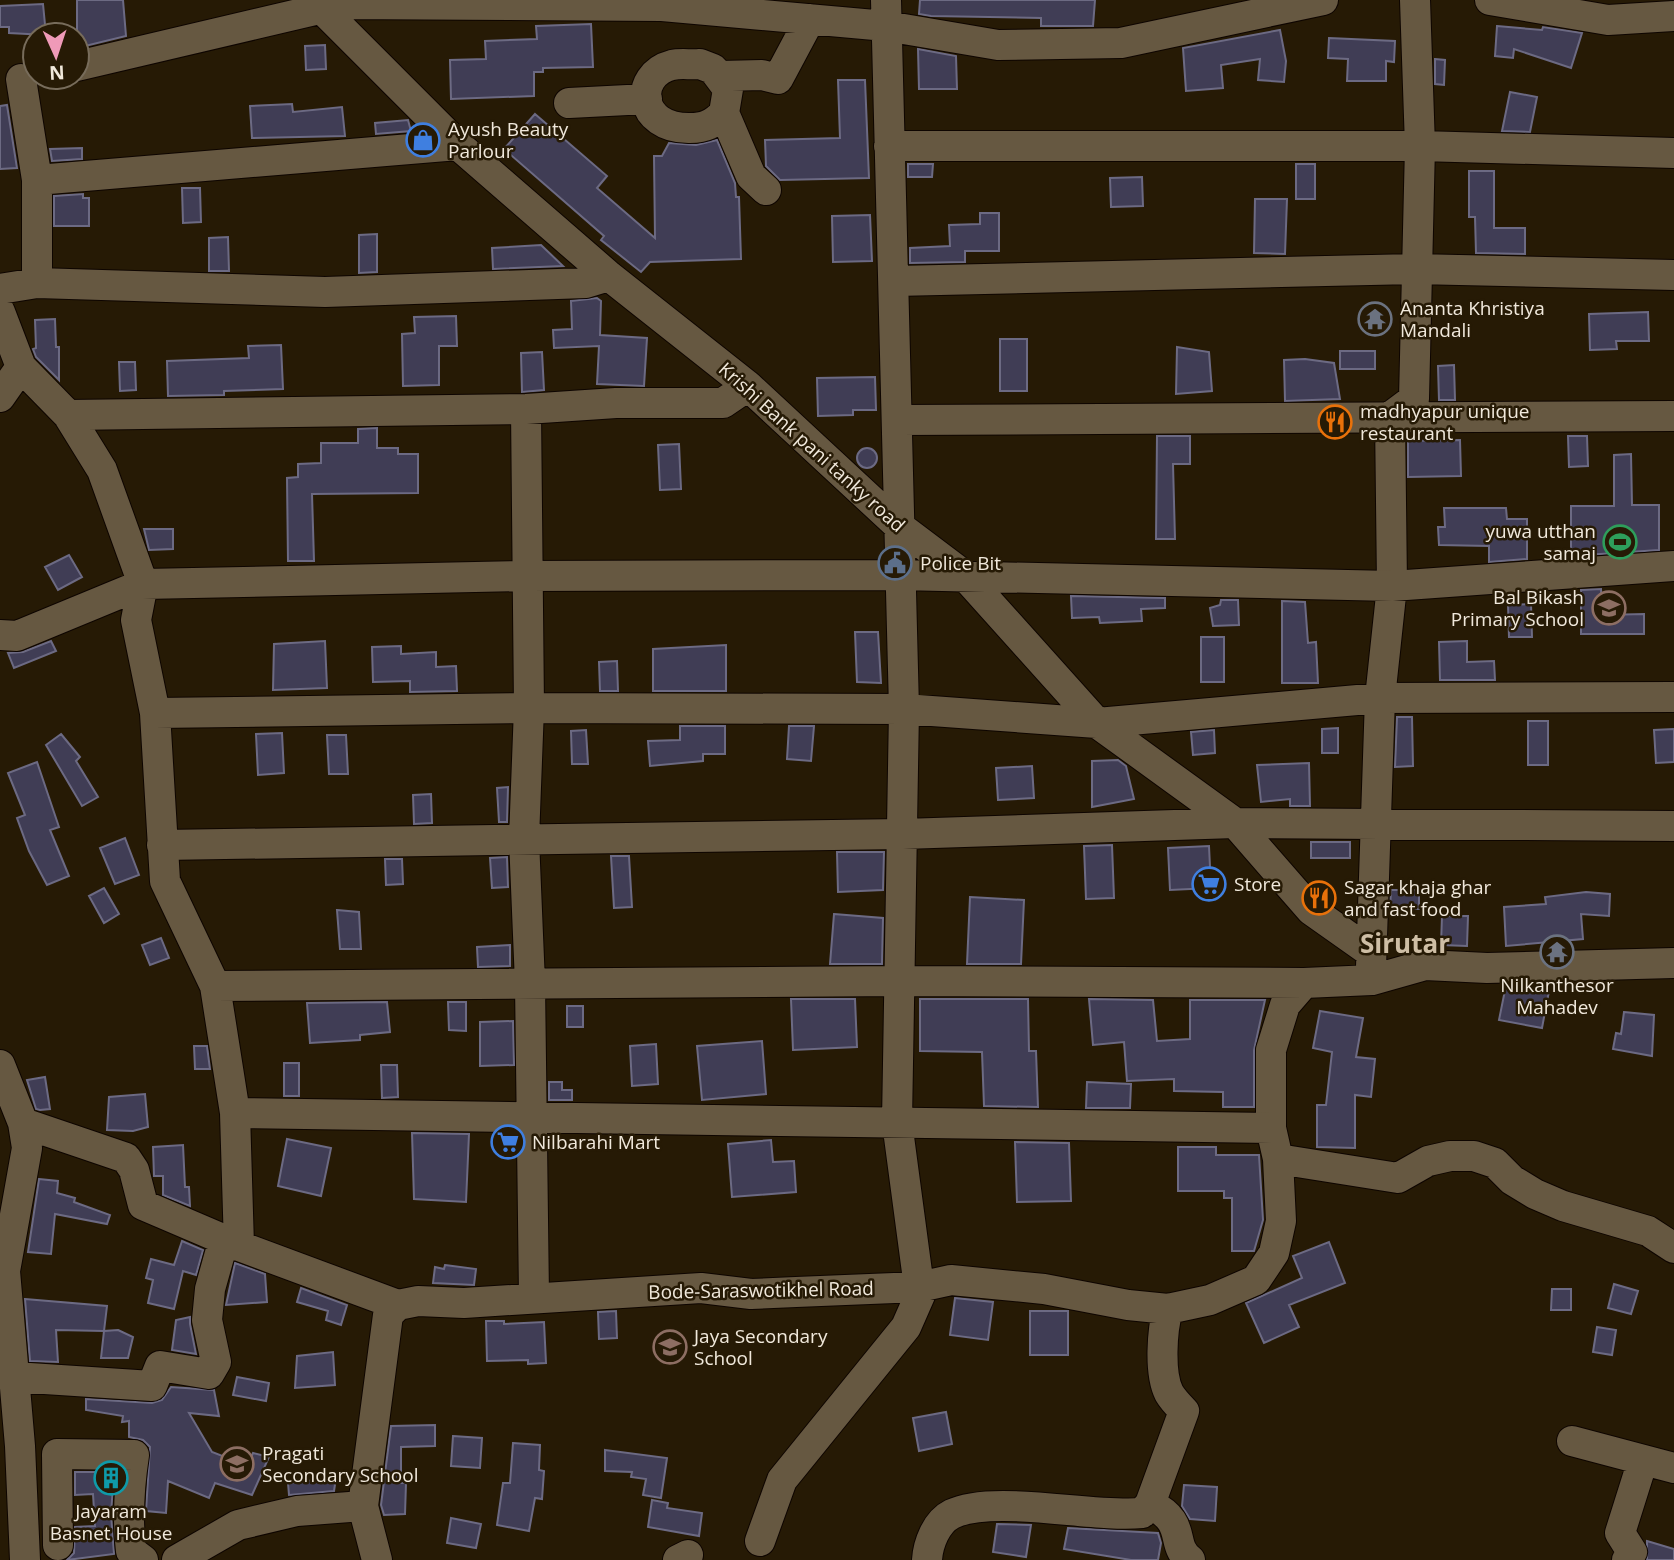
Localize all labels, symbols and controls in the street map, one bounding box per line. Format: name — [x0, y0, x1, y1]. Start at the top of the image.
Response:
north arrow — [21, 21, 91, 91]
text: N — [48, 60, 65, 86]
place label: Ayush Beauty Parlour — [448, 116, 569, 164]
shop icon: Ayush Beauty Parlour — [404, 121, 442, 159]
place label: Ananta Khristiya Mandali — [1400, 295, 1545, 343]
temple icon: Ananta Khristiya Mandali — [1356, 300, 1394, 338]
street label: Krishi Bank pani tanky road — [713, 356, 911, 538]
place label: madhyapur unique restaurant — [1360, 398, 1530, 446]
restaurant icon: madhyapur unique restaurant — [1316, 403, 1354, 441]
place label: yuwa utthan samaj — [1486, 518, 1596, 566]
sports icon: yuwa utthan samaj — [1601, 523, 1639, 561]
public building icon: Police Bit — [876, 544, 914, 582]
place label: Police Bit — [920, 550, 1001, 576]
place label: Bal Bikash Primary School — [1451, 584, 1584, 632]
school or university icon: Bal Bikash Primary School — [1590, 589, 1628, 627]
supermarket icon: Store — [1190, 865, 1228, 903]
place label: Store — [1234, 871, 1281, 897]
place label: Sagar khaja ghar and fast food — [1344, 874, 1492, 922]
restaurant icon: Sagar khaja ghar and fast food — [1300, 879, 1338, 917]
district label: Sirutar — [1360, 925, 1450, 961]
temple icon: Nilkanthesor Mahadev — [1538, 933, 1576, 971]
place label: Nilkanthesor Mahadev — [1500, 972, 1614, 1020]
supermarket icon: Nilbarahi Mart — [489, 1123, 527, 1161]
place label: Nilbarahi Mart — [532, 1129, 660, 1155]
street label: Bode-Saraswotikhel Road — [648, 1275, 874, 1305]
place label: Jaya Secondary School — [692, 1323, 828, 1371]
school or university icon: Jaya Secondary School — [651, 1328, 689, 1366]
place label: Pragati Secondary School — [262, 1440, 419, 1488]
school or university icon: Pragati Secondary School — [218, 1445, 256, 1483]
building icon: Jayaram Basnet House — [92, 1459, 130, 1497]
place label: Jayaram Basnet House — [50, 1498, 172, 1546]

